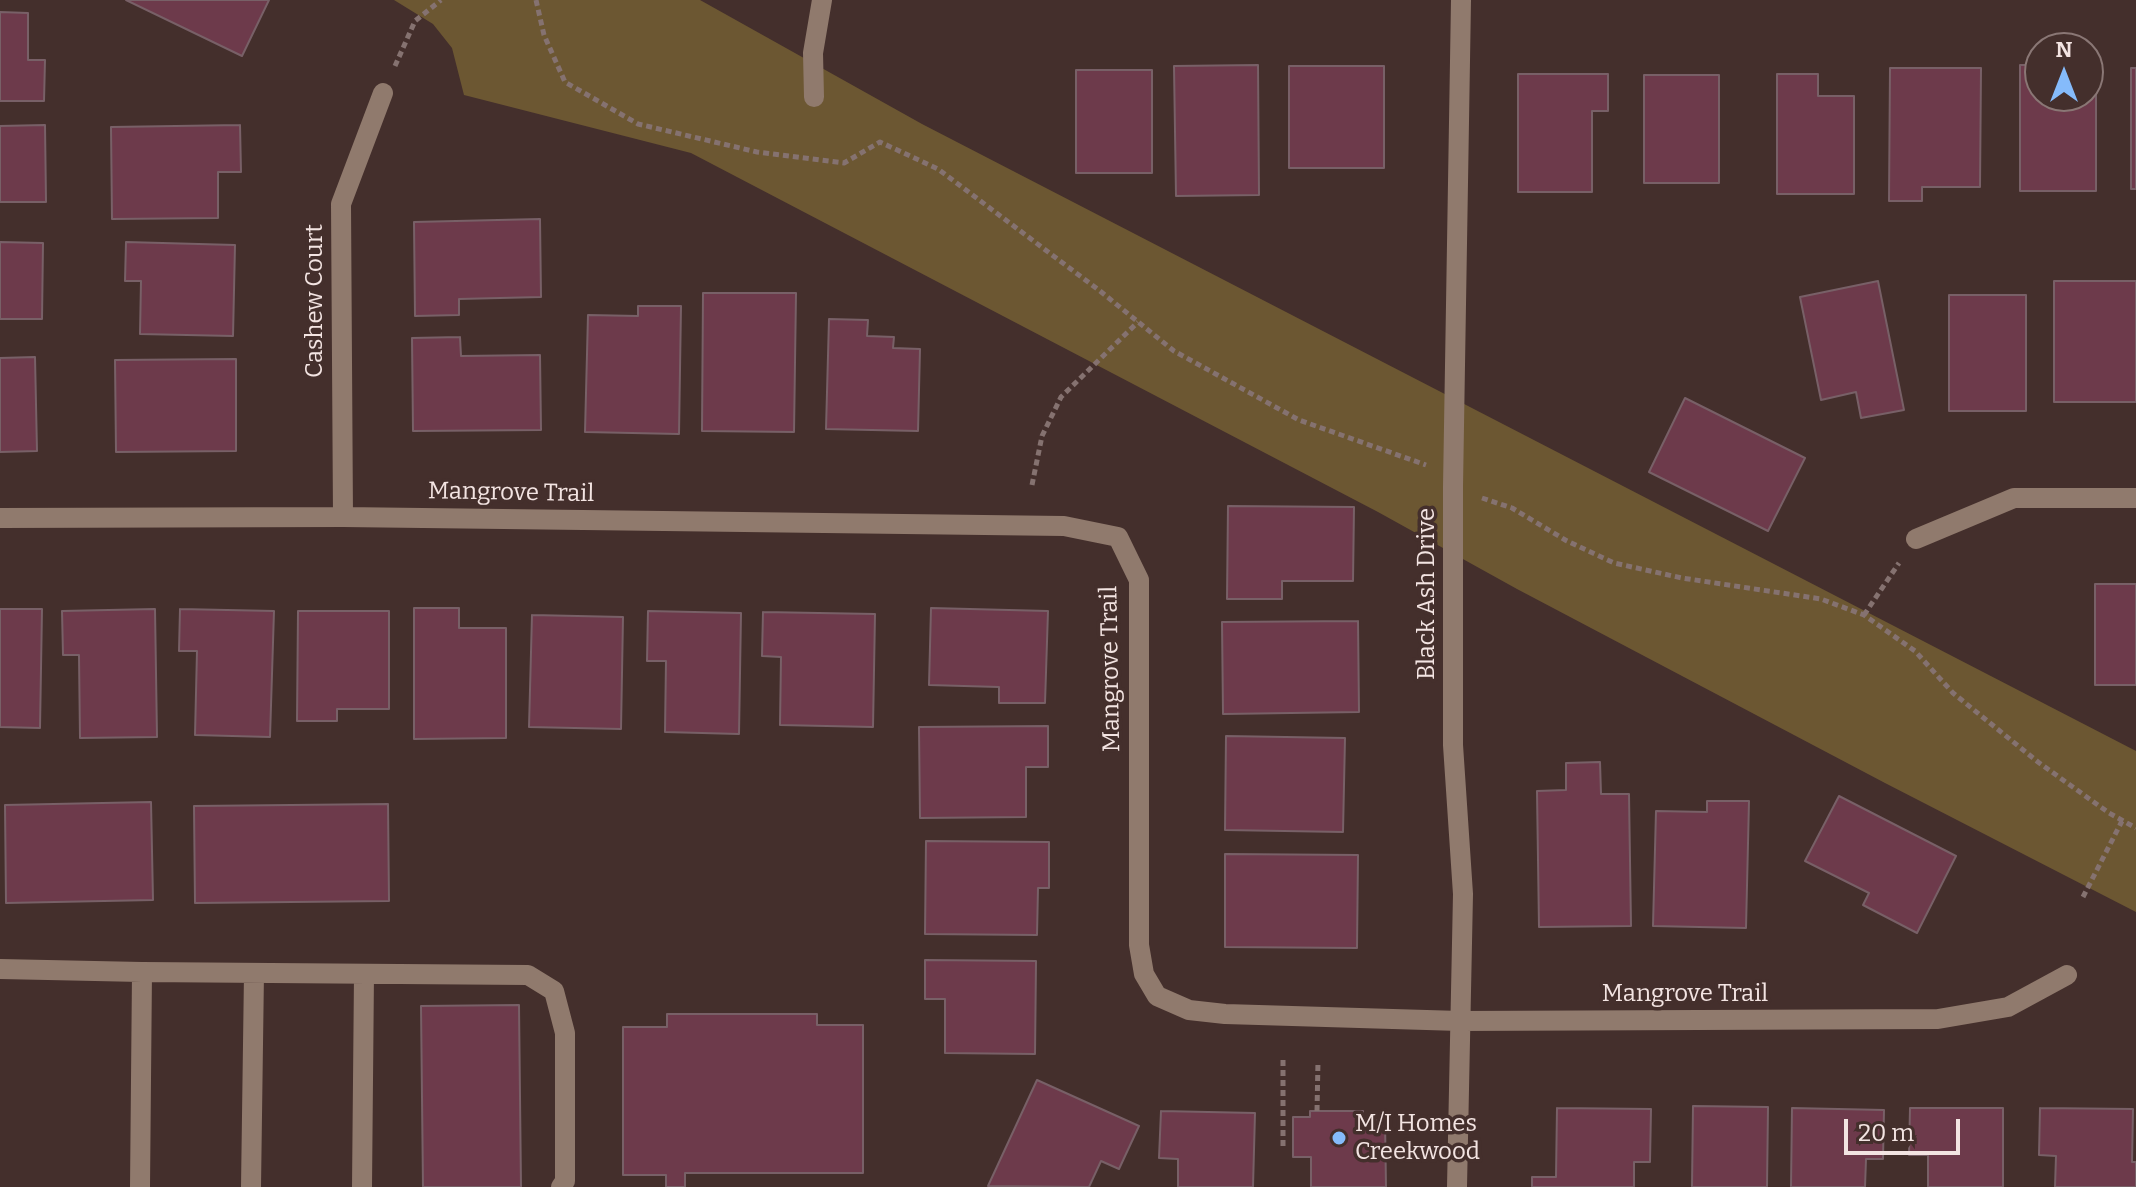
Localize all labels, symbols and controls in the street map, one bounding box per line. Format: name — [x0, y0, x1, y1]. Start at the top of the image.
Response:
north arrow — [2024, 32, 2104, 112]
text: N — [2056, 36, 2072, 63]
street label: Cashew Court — [301, 224, 329, 378]
street label: Mangrove Trail — [428, 477, 594, 509]
street label: Black Ash Drive — [1413, 508, 1441, 680]
street label: Mangrove Trail — [1095, 586, 1127, 752]
street label: Mangrove Trail — [1602, 980, 1768, 1008]
scale bar — [1848, 1103, 1964, 1153]
place label: M/I Homes Creekwood — [1355, 1110, 1480, 1166]
text: 20 m — [1858, 1119, 1914, 1147]
marker: M/I Homes Creekwood — [1330, 1129, 1348, 1147]

